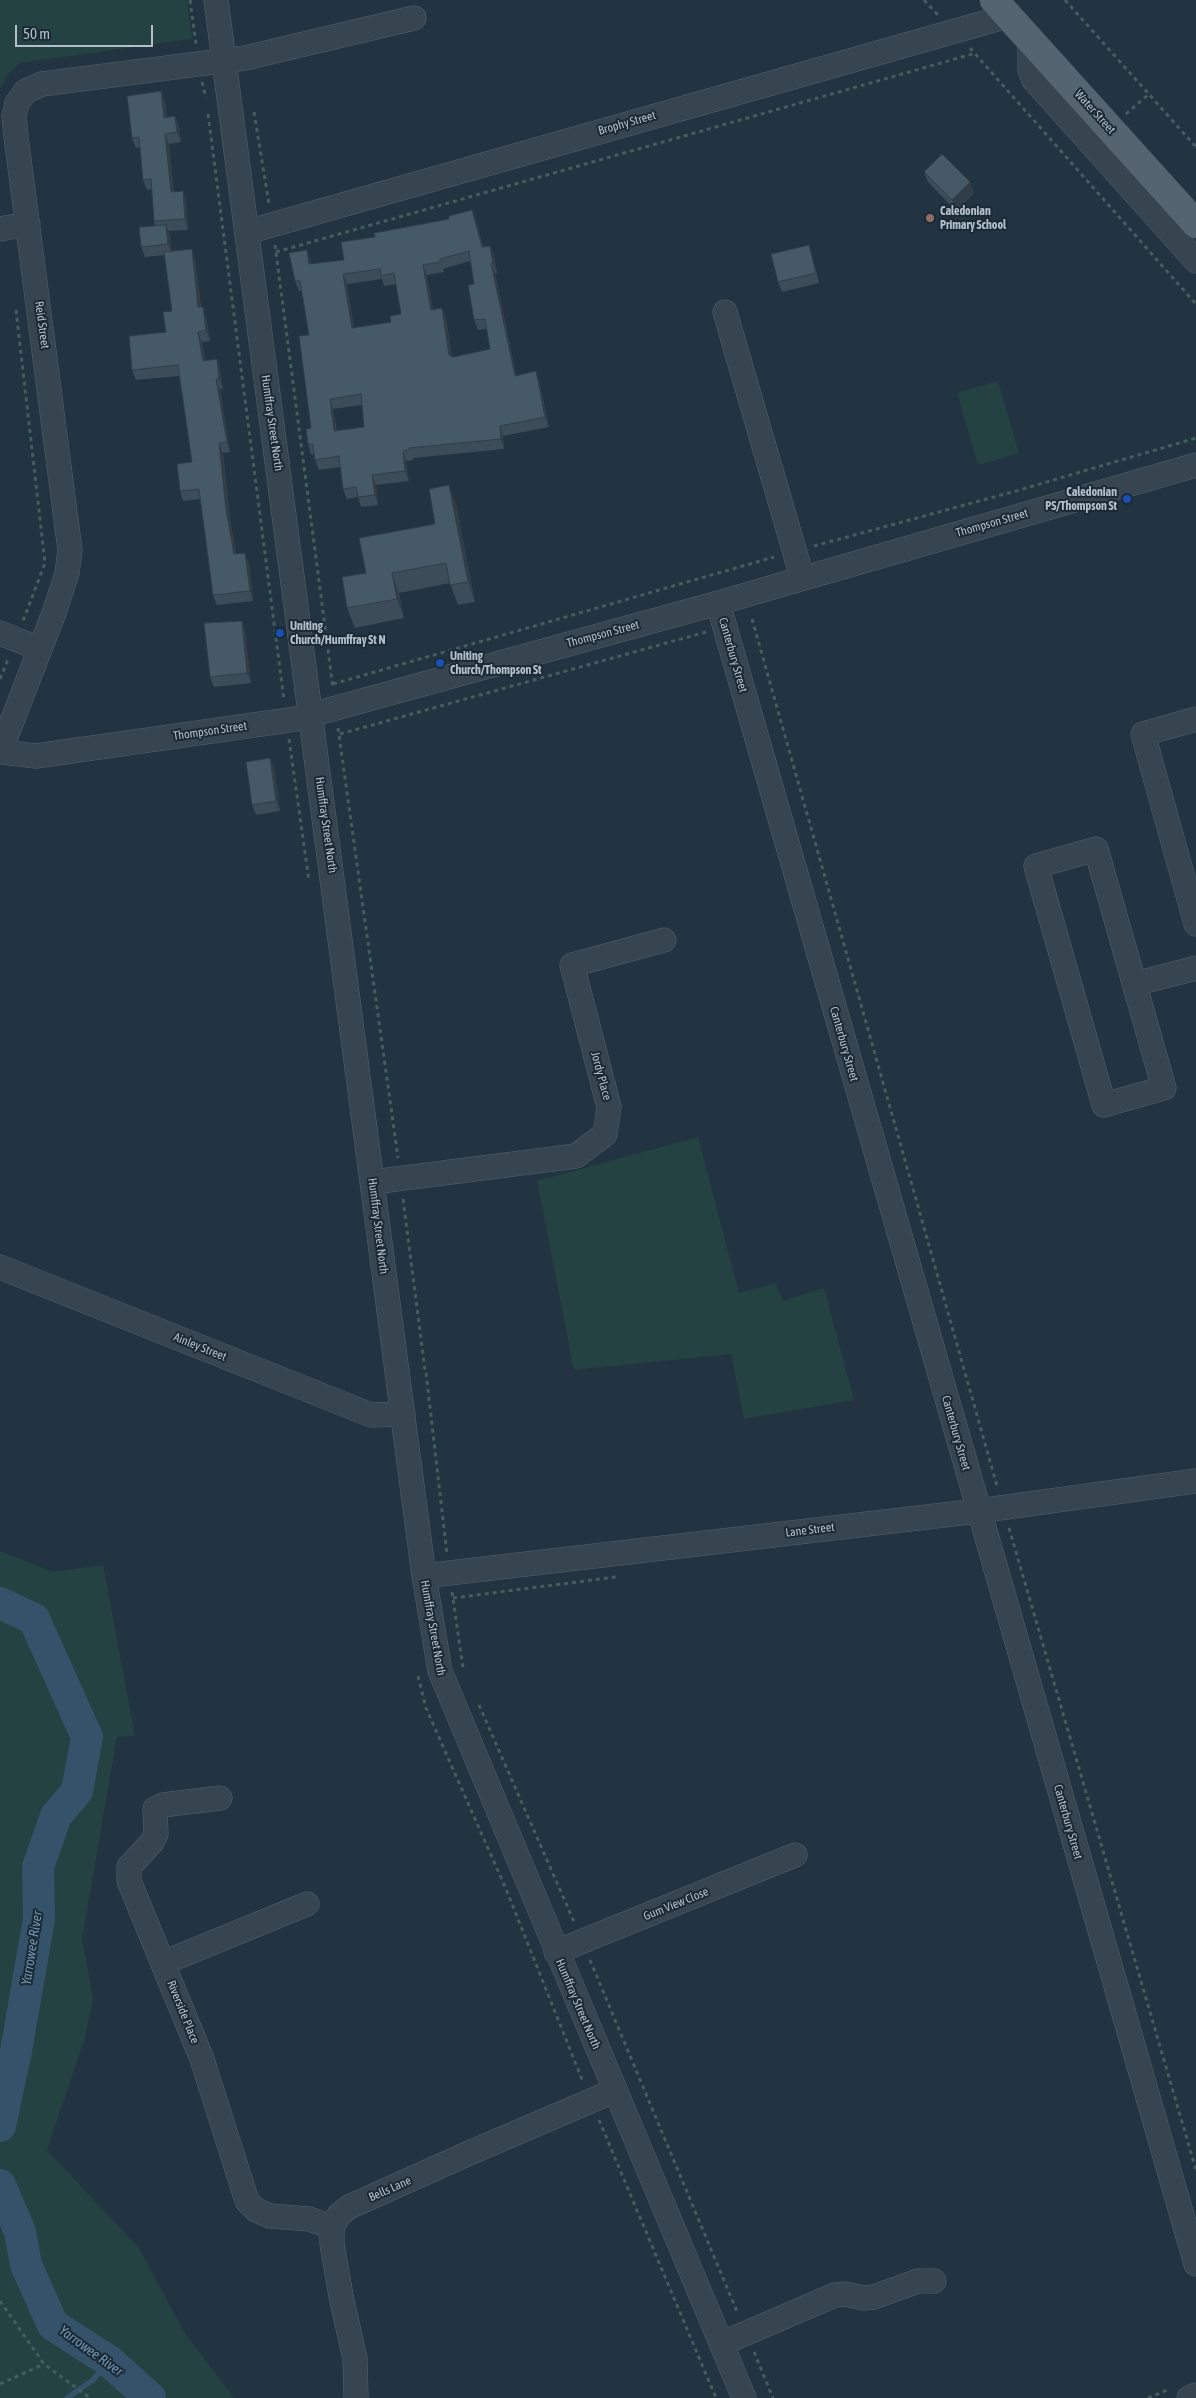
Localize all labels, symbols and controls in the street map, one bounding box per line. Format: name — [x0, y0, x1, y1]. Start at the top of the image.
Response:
scale bar — [18, 15, 155, 47]
text: 50 m — [23, 25, 50, 42]
street label: Water Street — [1072, 87, 1118, 137]
street label: Brophy Street — [597, 108, 657, 138]
place label: Caledonian Primary School — [940, 204, 1006, 232]
marker: Caledonian Primary School — [924, 212, 936, 224]
street label: Reid Street — [32, 300, 52, 350]
street label: Humffray Street North — [258, 374, 286, 472]
place label: Caledonian PS/Thompson St — [1045, 485, 1117, 513]
marker: Caledonian PS/Thompson St — [1121, 493, 1133, 505]
street label: Thompson Street — [954, 506, 1030, 540]
street label: Canterbury Street — [715, 616, 751, 694]
street label: Thompson Street — [565, 617, 641, 651]
place label: Uniting Church/Humffray St N — [290, 619, 385, 647]
marker: Uniting Church/Humffray St N — [274, 627, 286, 639]
place label: Uniting Church/Thompson St — [450, 649, 542, 677]
marker: Uniting Church/Thompson St — [434, 657, 446, 669]
street label: Thompson Street — [172, 719, 248, 743]
street label: Humffray Street North — [312, 776, 340, 874]
street label: Canterbury Street — [826, 1005, 862, 1083]
street label: Jordy Place — [588, 1050, 614, 1102]
street label: Humffray Street North — [365, 1177, 391, 1275]
street label: Ainley Street — [171, 1330, 229, 1364]
street label: Canterbury Street — [938, 1394, 974, 1472]
street label: Lane Street — [785, 1520, 835, 1540]
street label: Humffray Street North — [418, 1579, 448, 1677]
street label: Canterbury Street — [1050, 1783, 1086, 1861]
street label: Gum View Close — [641, 1884, 711, 1924]
water label: Yarrowee River — [18, 1910, 46, 1986]
street label: Humffray Street North — [552, 1957, 604, 2051]
street label: Riverside Place — [164, 1978, 202, 2046]
street label: Bells Lane — [367, 2173, 413, 2205]
water label: Yarrowee River — [56, 2322, 126, 2380]

